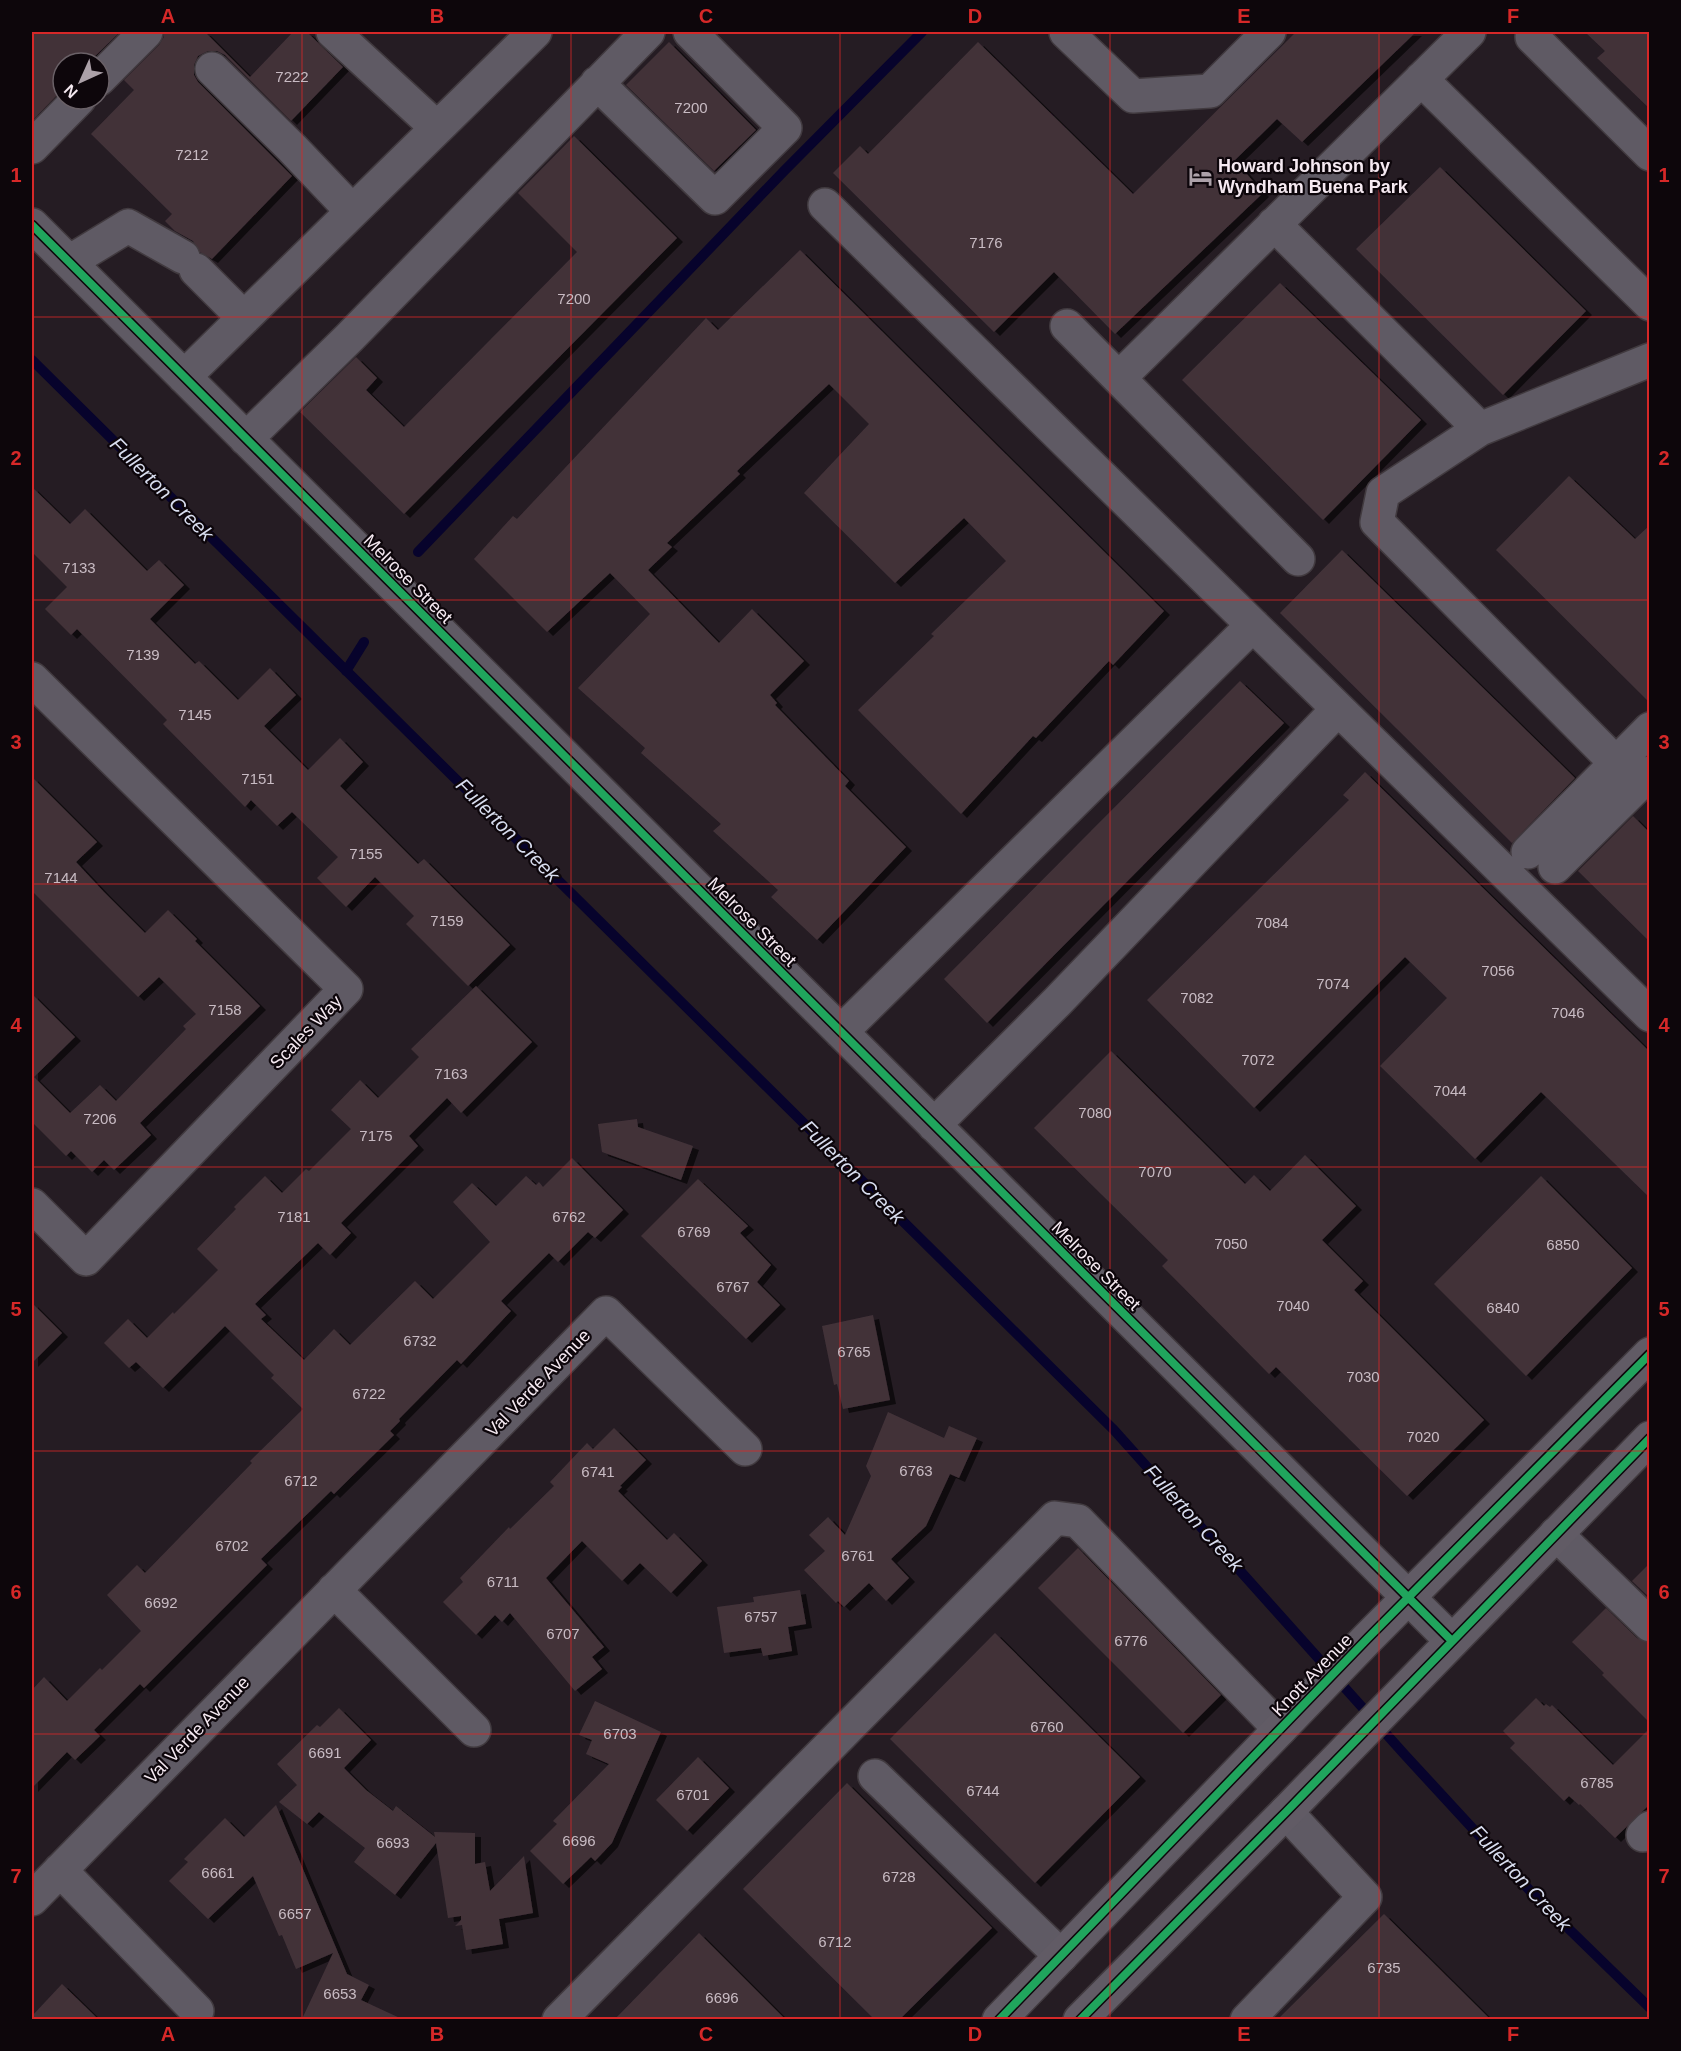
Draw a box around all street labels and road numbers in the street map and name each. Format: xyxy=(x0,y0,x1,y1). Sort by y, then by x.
street label: Melrose Street xyxy=(360,531,456,627)
street label: Melrose Street xyxy=(704,874,800,970)
street label: Scales Way xyxy=(266,991,346,1073)
street label: Melrose Street xyxy=(1048,1218,1144,1314)
street label: Val Verde Avenue xyxy=(482,1325,594,1441)
street label: Knott Avenue xyxy=(1268,1630,1356,1720)
street label: Val Verde Avenue xyxy=(141,1672,253,1788)

